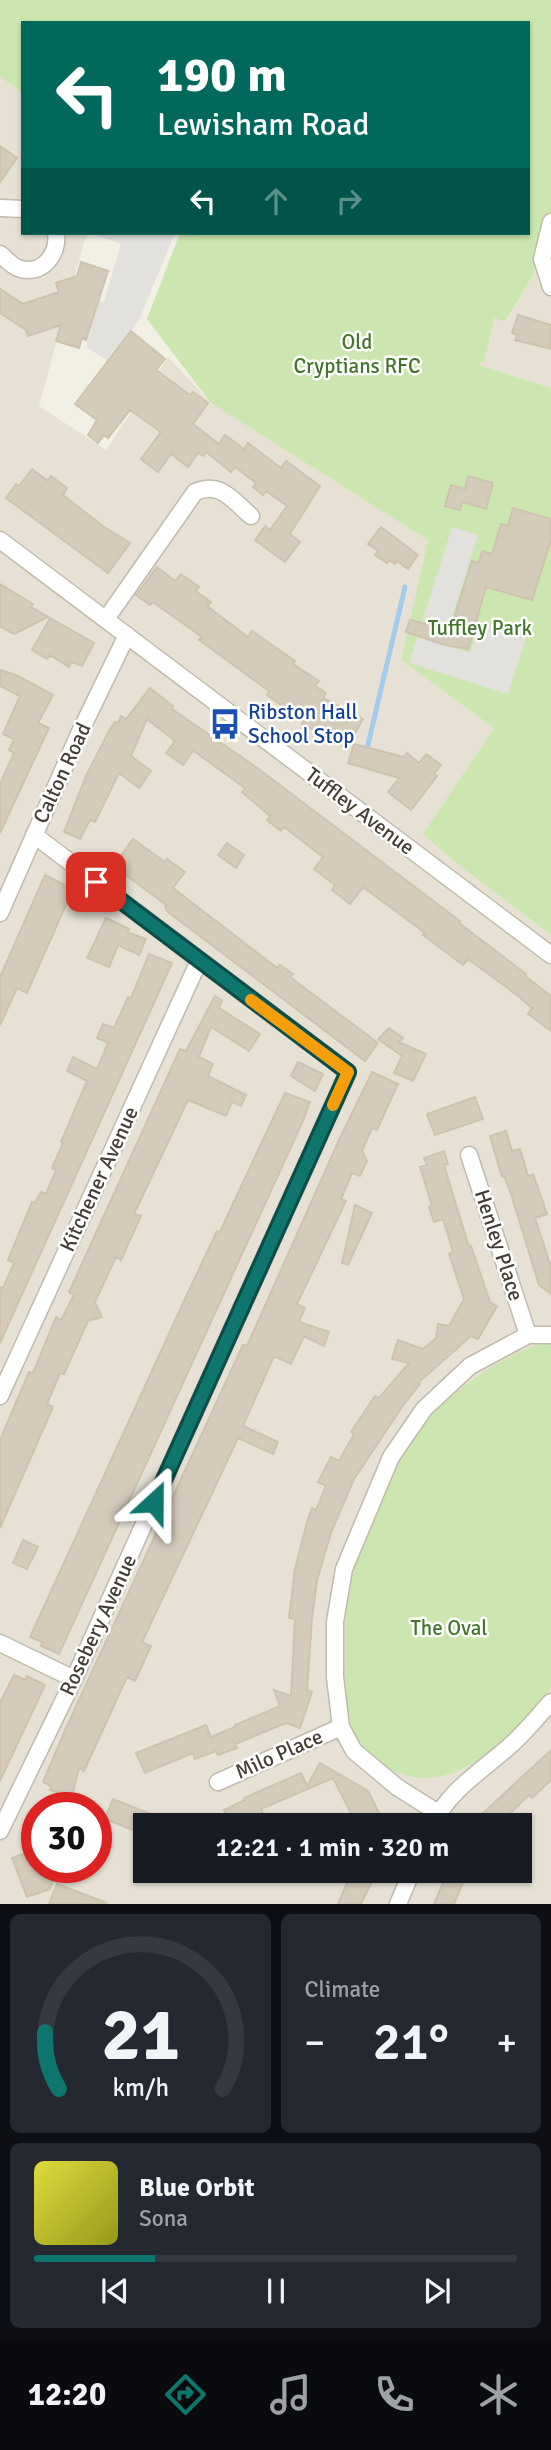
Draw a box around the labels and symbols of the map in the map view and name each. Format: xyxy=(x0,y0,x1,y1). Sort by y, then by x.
park label: Old Cryptians RFC xyxy=(293,329,421,379)
park label: Tuffley Park xyxy=(428,615,533,641)
place label: Ribston Hall School Stop xyxy=(248,699,358,749)
bus stop icon: Ribston Hall School Stop xyxy=(208,707,242,741)
street label: Calton Road xyxy=(27,719,97,827)
street label: Tuffley Avenue xyxy=(300,762,420,860)
pin xyxy=(66,852,126,912)
street label: Kitchener Avenue xyxy=(54,1102,144,1256)
street label: Henley Place xyxy=(469,1186,529,1304)
position arrow xyxy=(117,1465,191,1539)
street label: Rosebery Avenue xyxy=(54,1550,142,1700)
park label: The Oval xyxy=(410,1615,488,1641)
street label: Milo Place xyxy=(231,1723,327,1785)
speed limit sign: 30 xyxy=(21,1792,112,1883)

